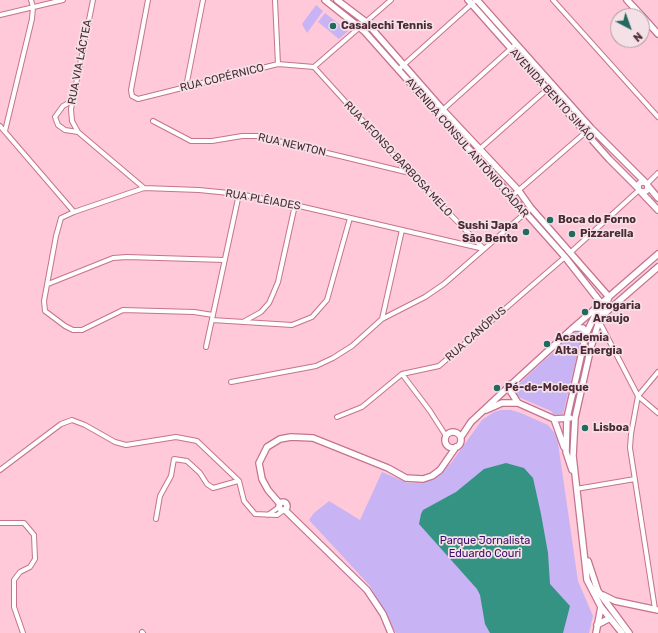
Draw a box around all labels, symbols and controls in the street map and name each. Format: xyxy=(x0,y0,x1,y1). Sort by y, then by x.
north arrow xyxy=(610,8,650,48)
street label: RUA VIA LÁCTEA xyxy=(65,18,95,106)
place label: Casalechi Tennis xyxy=(341,19,432,33)
marker: Casalechi Tennis xyxy=(328,21,338,31)
text: N xyxy=(630,29,645,44)
street label: AVENIDA BENTO SIMÃO xyxy=(507,46,597,144)
street label: RUA COPÉRNICO xyxy=(179,61,265,95)
street label: AVENIDA CONSUL ANTÔNIO CADAR xyxy=(403,75,531,221)
street label: RUA AFONSO BARBOSA MELO xyxy=(341,99,455,219)
street label: RUA NEWTON xyxy=(257,131,327,159)
street label: RUA PLÊIADES xyxy=(224,187,302,213)
place label: Boca do Forno xyxy=(558,213,636,227)
marker: Boca do Forno xyxy=(545,215,555,225)
place label: Sushi Japa São Bento xyxy=(458,219,518,245)
marker: Sushi Japa São Bento xyxy=(521,227,531,237)
place label: Pizzarella xyxy=(580,227,633,241)
marker: Pizzarella xyxy=(567,229,577,239)
place label: Drogaria Araujo xyxy=(593,299,641,325)
street label: RUA CANÓPUS xyxy=(443,304,509,364)
marker: Drogaria Araujo xyxy=(580,307,590,317)
place label: Academia Alta Energia xyxy=(555,331,622,357)
marker: Academia Alta Energia xyxy=(542,339,552,349)
place label: Pé-de-Moleque xyxy=(505,381,589,395)
marker: Pé-de-Moleque xyxy=(492,383,502,393)
place label: Lisboa xyxy=(593,421,629,435)
marker: Lisboa xyxy=(580,423,590,433)
park label: Parque Jornalista Eduardo Couri xyxy=(440,534,530,560)

